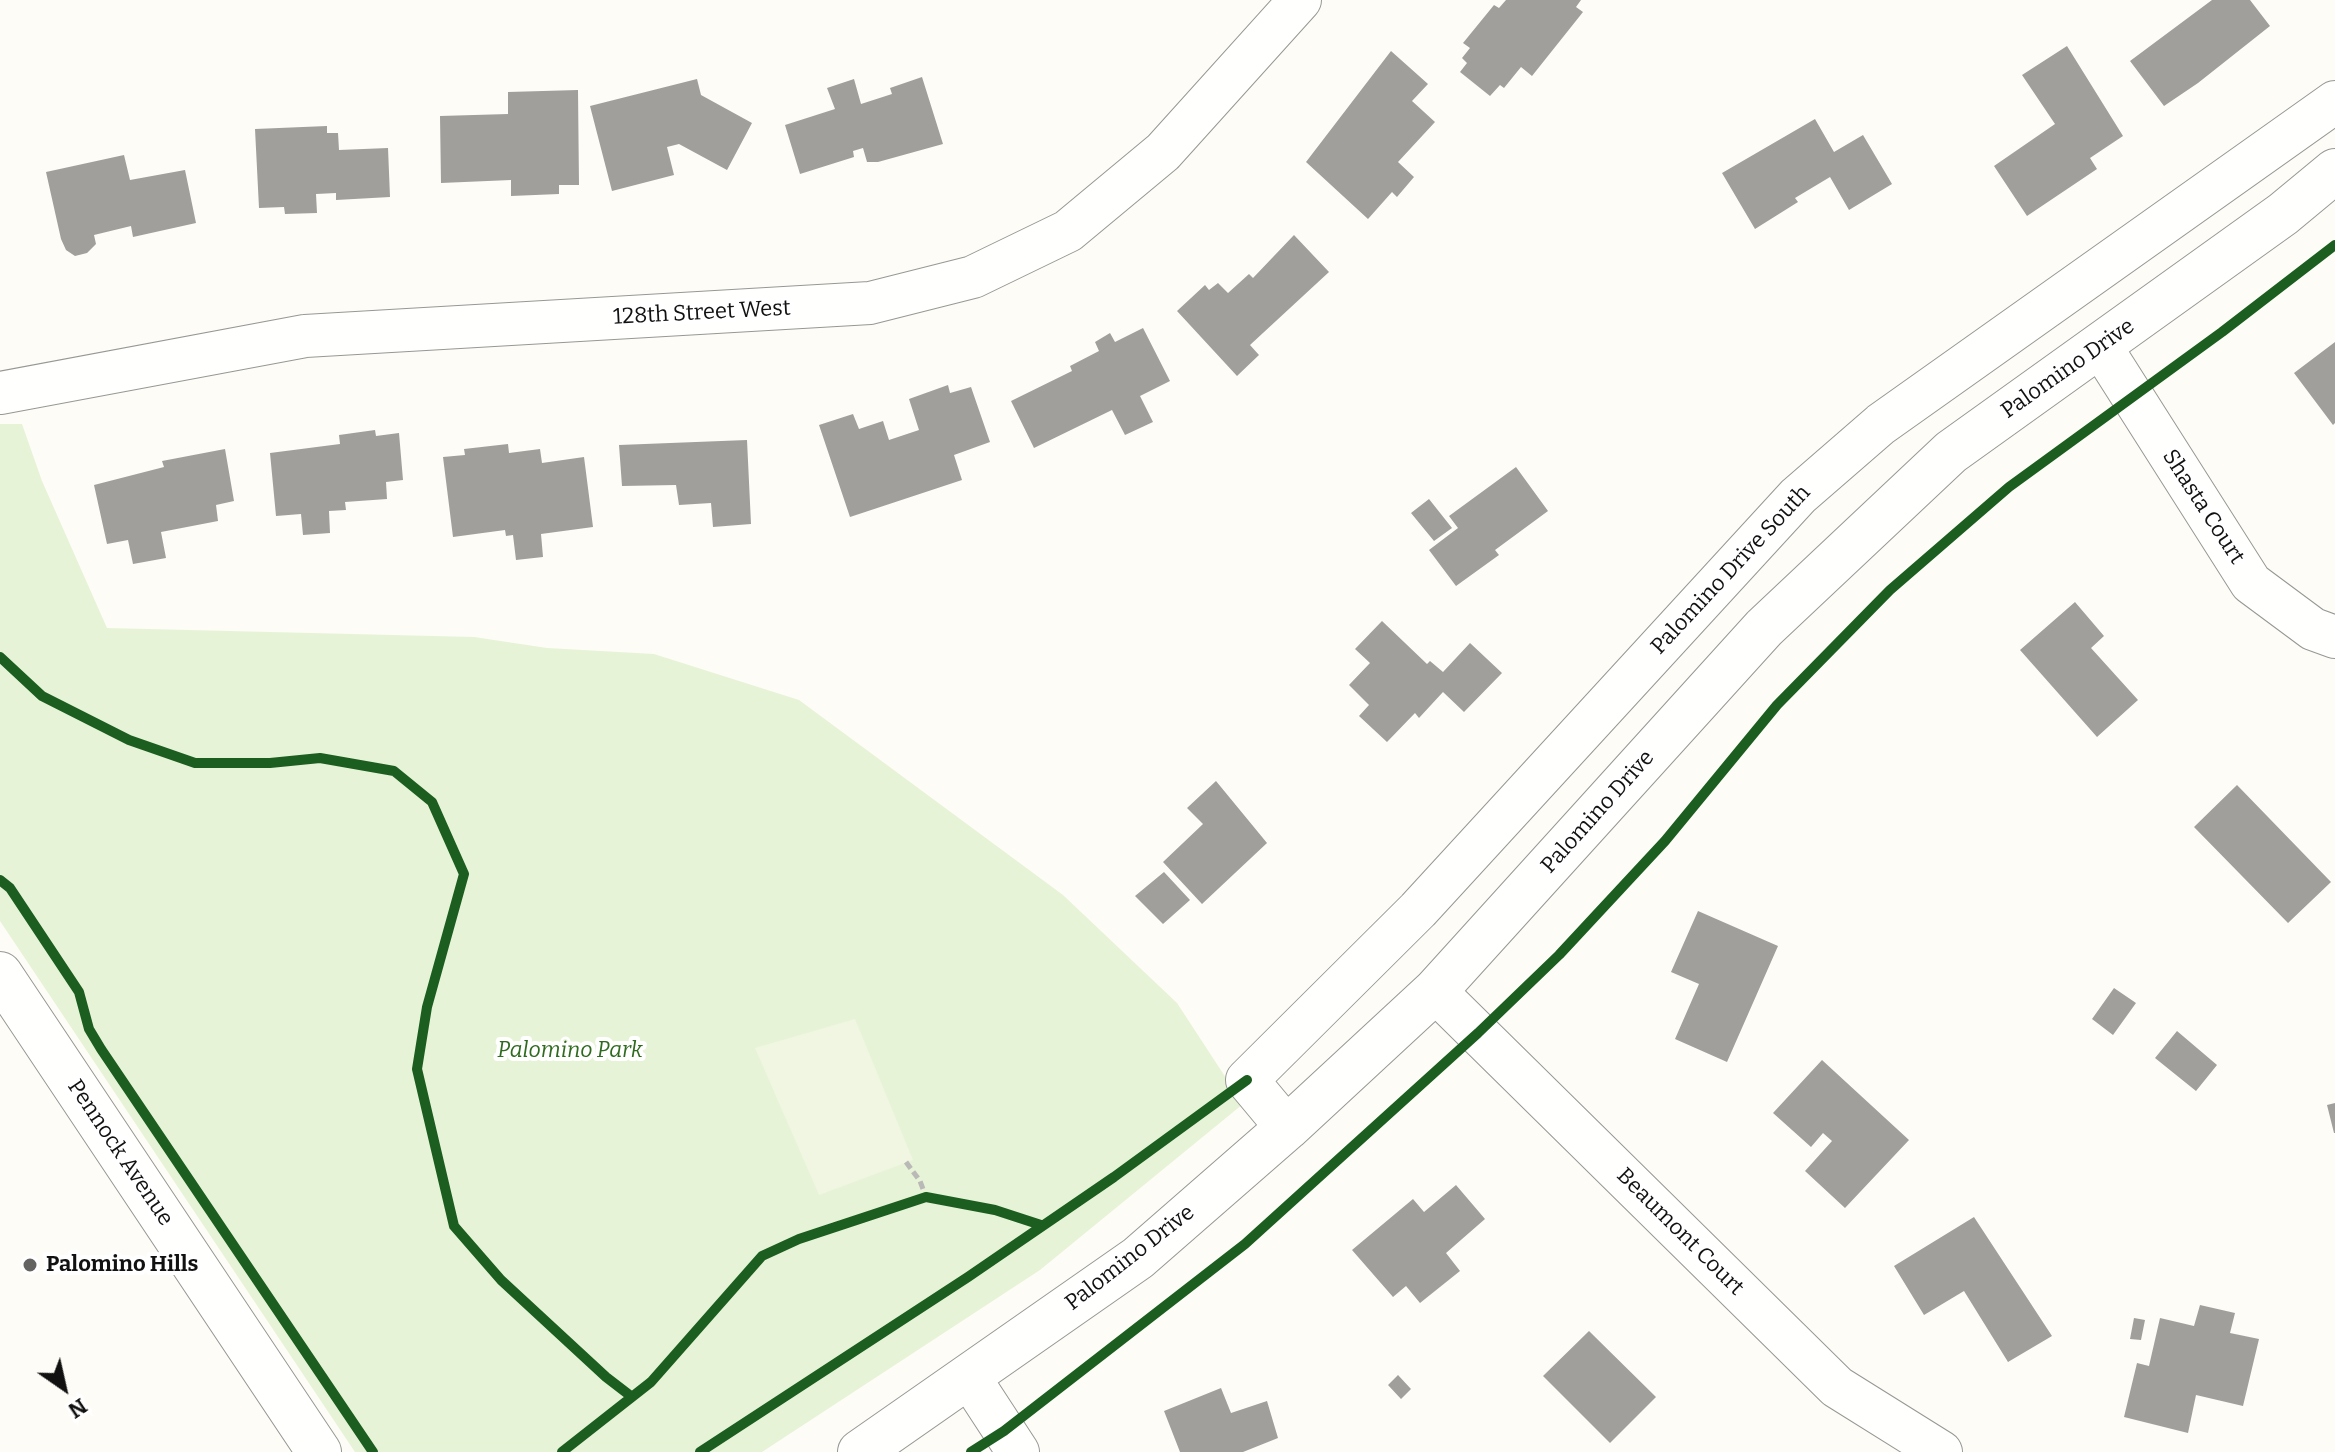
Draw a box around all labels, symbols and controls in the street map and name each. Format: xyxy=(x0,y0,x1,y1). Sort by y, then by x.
street label: 128th Street West xyxy=(613,295,791,331)
street label: Palomino Drive xyxy=(1996,313,2140,425)
street label: Shasta Court xyxy=(2156,445,2250,569)
street label: Palomino Drive South xyxy=(1646,480,1816,660)
street label: Palomino Drive xyxy=(1536,745,1660,879)
park label: Palomino Park xyxy=(497,1038,643,1064)
street label: Pennock Avenue xyxy=(61,1075,179,1231)
street label: Beaumont Court xyxy=(1611,1163,1749,1301)
street label: Palomino Drive xyxy=(1060,1199,1200,1317)
place label: Palomino Hills xyxy=(46,1252,198,1278)
marker: Palomino Hills xyxy=(21,1256,39,1274)
north arrow xyxy=(24,1348,104,1428)
text: N xyxy=(63,1392,92,1424)

